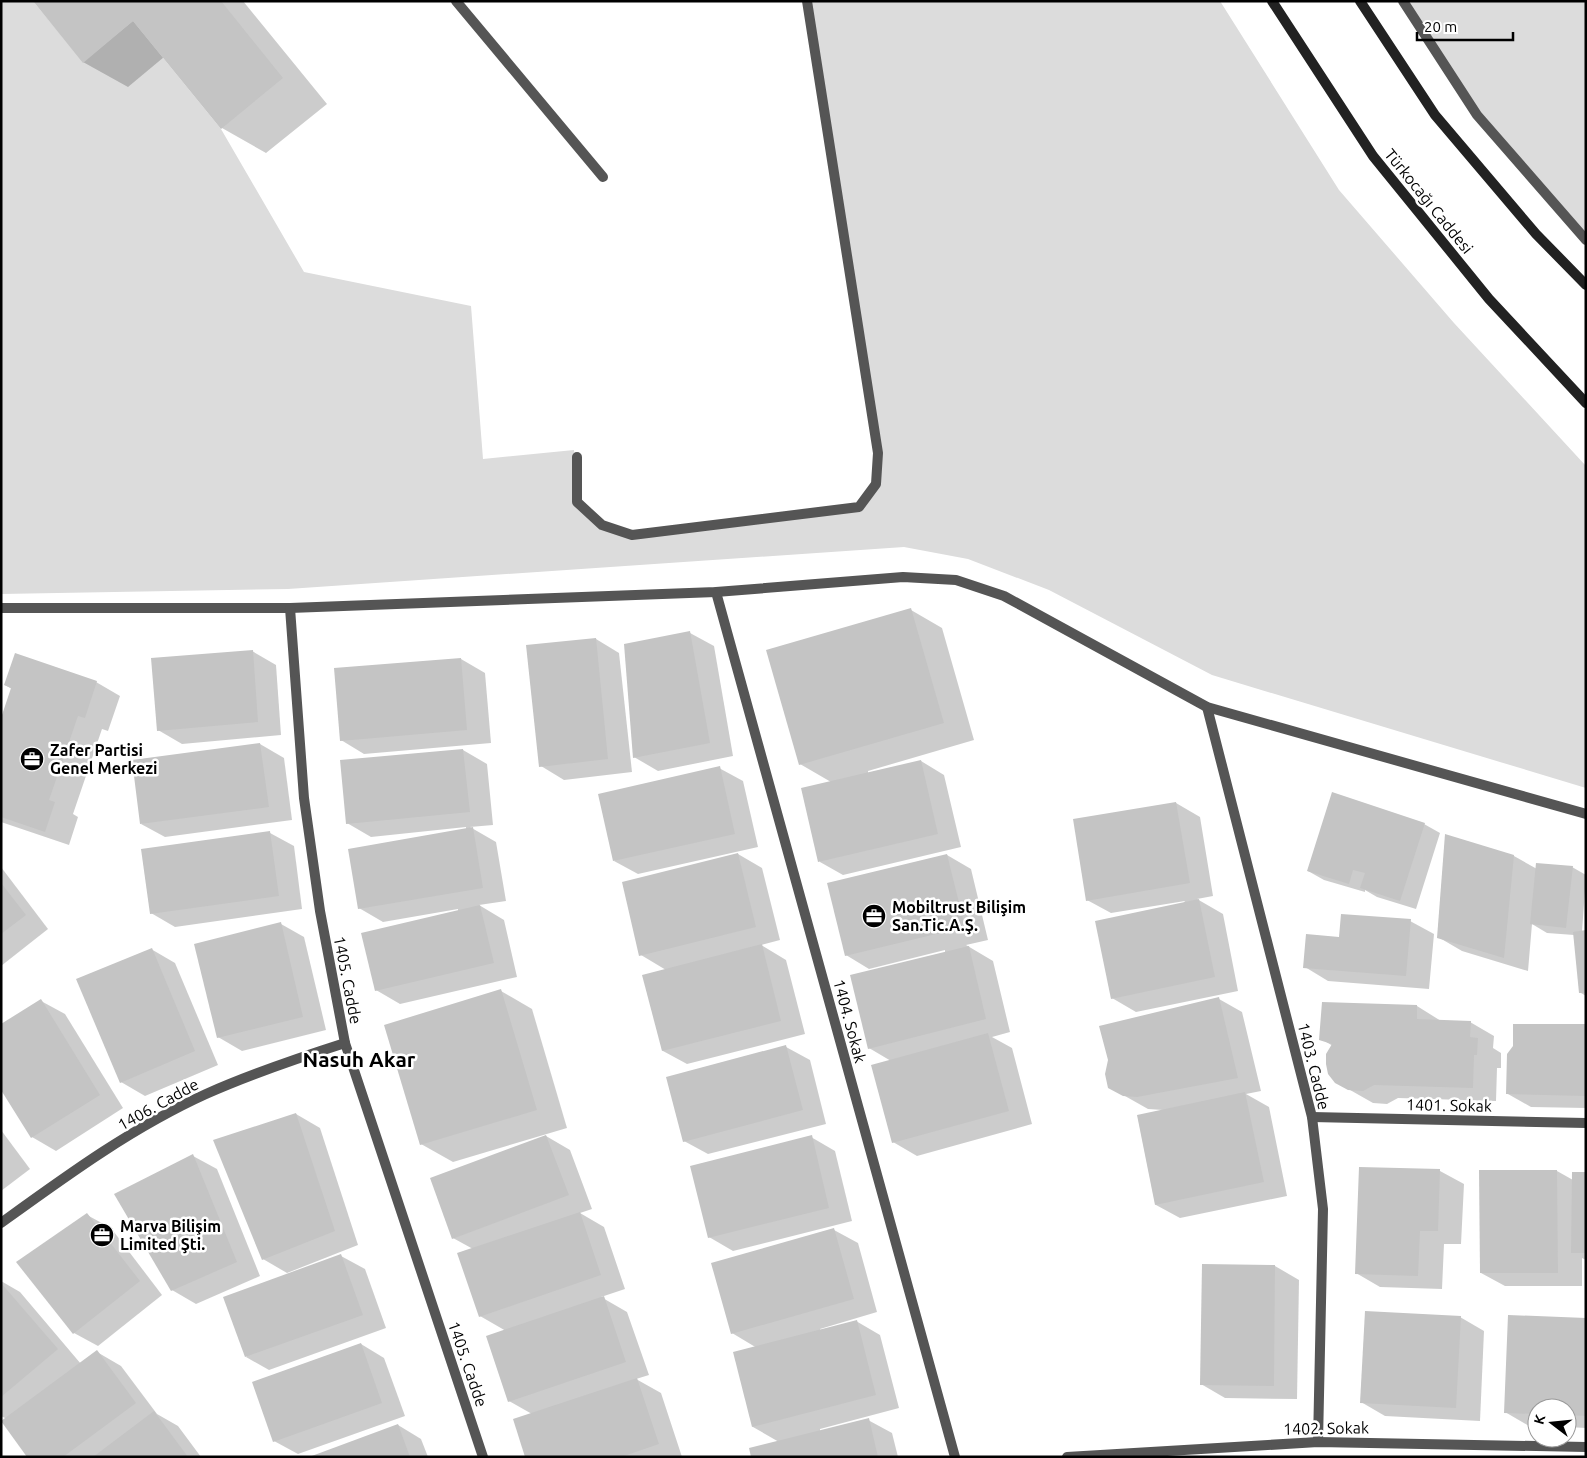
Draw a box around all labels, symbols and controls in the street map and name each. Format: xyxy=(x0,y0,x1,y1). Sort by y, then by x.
scale bar xyxy=(1417,10,1513,42)
text: 20 m xyxy=(1424,18,1457,35)
street label: Türkocağı Caddesi xyxy=(1381,145,1477,257)
place label: Zafer Partisi Genel Merkezi xyxy=(50,741,158,777)
office icon: Zafer Partisi Genel Merkezi xyxy=(19,746,45,772)
place label: Mobiltrust Bilişim San.Tic.A.Ş. xyxy=(892,898,1026,935)
office icon: Mobiltrust Bilişim San.Tic.A.Ş. xyxy=(861,903,887,929)
street label: 1405. Cadde xyxy=(331,934,365,1026)
street label: 1404. Sokak xyxy=(830,977,870,1065)
street label: 1403. Cadde xyxy=(1294,1021,1334,1111)
district label: Nasuh Akar xyxy=(303,1047,416,1071)
street label: 1406. Cadde xyxy=(115,1074,201,1134)
street label: 1401. Sokak xyxy=(1406,1095,1492,1115)
place label: Marva Bilişim Limited Şti. xyxy=(120,1217,221,1254)
office icon: Marva Bilişim Limited Şti. xyxy=(89,1222,115,1248)
street label: 1405. Cadde xyxy=(445,1319,491,1409)
north arrow xyxy=(1527,1398,1577,1448)
text: K xyxy=(1531,1412,1549,1426)
street label: 1402. Sokak xyxy=(1283,1418,1369,1438)

